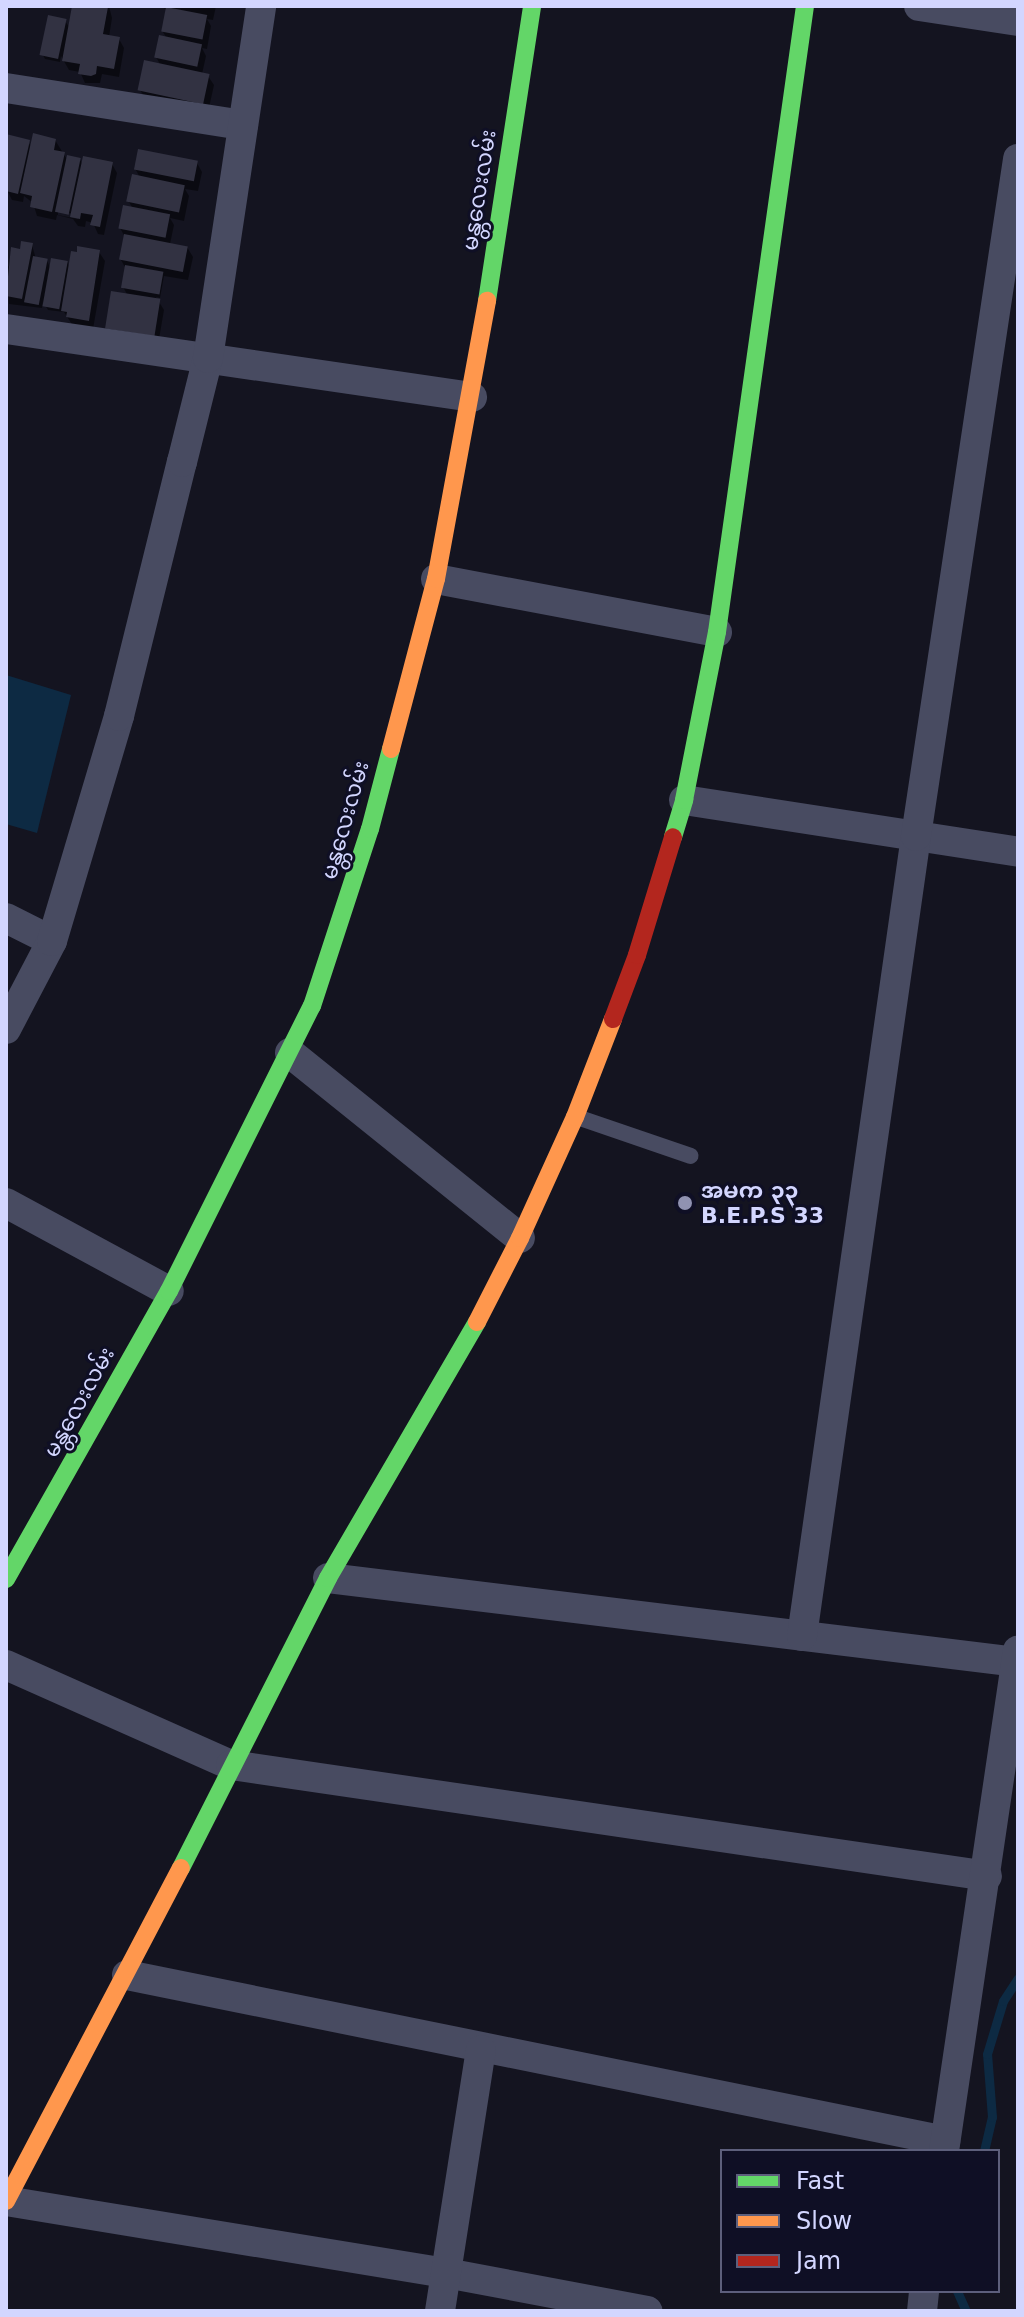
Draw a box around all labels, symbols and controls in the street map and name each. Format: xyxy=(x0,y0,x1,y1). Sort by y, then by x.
street label: မန္တလေးလမ်း xyxy=(456,128,502,252)
street label: မန္တလေးလမ်း xyxy=(316,758,374,882)
place label: အမက ၃၃ B.E.P.S 33 xyxy=(701,1177,824,1228)
marker: အမက ၃၃ B.E.P.S 33 xyxy=(676,1194,694,1212)
street label: မန္တလေးလမ်း xyxy=(38,1342,120,1462)
legend xyxy=(720,2149,1000,2293)
text: Fast xyxy=(796,2167,844,2195)
text: Slow xyxy=(796,2207,852,2235)
text: Jam xyxy=(796,2247,841,2275)

